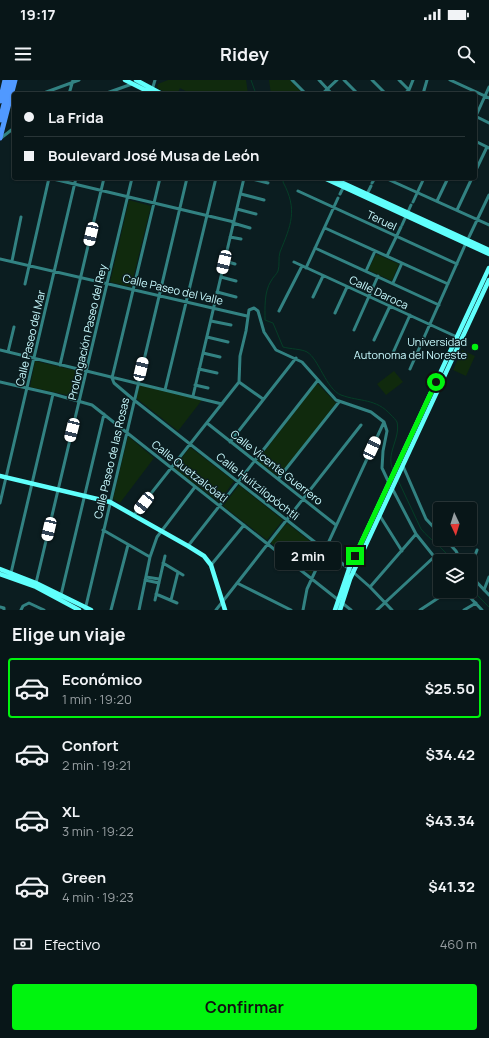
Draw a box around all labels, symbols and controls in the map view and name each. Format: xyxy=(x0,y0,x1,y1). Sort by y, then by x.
text: 19:17 xyxy=(20,4,56,25)
text: Ridey xyxy=(220,42,269,66)
icon: menu xyxy=(12,43,34,65)
icon: search xyxy=(455,43,477,65)
text: La Frida xyxy=(48,107,104,128)
text: Boulevard José Musa de León xyxy=(48,145,259,166)
street label: Teruel xyxy=(365,207,399,233)
car xyxy=(82,221,100,247)
car xyxy=(215,249,233,275)
street label: Prolongación Paseo del Rey xyxy=(64,262,110,401)
street label: Calle Paseo del Valle xyxy=(121,270,225,308)
street label: Calle Daroca xyxy=(347,272,411,312)
street label: Calle Paseo del Mar xyxy=(12,288,48,388)
place label: Universidad Autonoma del Noreste xyxy=(354,334,468,362)
marker: Universidad Autonoma del Noreste xyxy=(470,342,480,352)
car xyxy=(132,356,150,382)
route start xyxy=(427,373,445,391)
street label: Calle Paseo de las Rosas xyxy=(90,396,132,520)
car xyxy=(63,417,81,443)
street label: Calle Vicente Guerrero xyxy=(228,426,327,508)
car xyxy=(361,435,383,461)
street label: Calle Quetzalcóatl xyxy=(149,437,231,505)
street label: Calle Huitzilopóchtli xyxy=(213,449,303,523)
car xyxy=(132,490,156,516)
north arrow xyxy=(433,502,477,546)
map controls xyxy=(433,502,477,598)
car xyxy=(40,516,58,542)
callout: 2 min xyxy=(275,542,341,570)
text: 2 min xyxy=(291,547,325,565)
route end xyxy=(346,547,364,565)
button: layers xyxy=(433,554,477,598)
text: Elige un viaje xyxy=(12,622,126,646)
text: Económico xyxy=(62,669,142,690)
icon: car xyxy=(14,670,50,706)
text: $25.50 xyxy=(425,678,475,699)
text: 1 min · 19:20 xyxy=(62,690,132,708)
text: Confort xyxy=(62,735,119,756)
icon: car xyxy=(14,736,50,772)
text: $34.42 xyxy=(425,744,475,765)
text: 2 min · 19:21 xyxy=(62,756,131,774)
text: XL xyxy=(62,801,80,822)
icon: car xyxy=(14,802,50,838)
text: $43.34 xyxy=(425,810,475,831)
text: 3 min · 19:22 xyxy=(62,822,134,840)
text: Green xyxy=(62,867,106,888)
icon: car xyxy=(14,868,50,904)
text: $41.32 xyxy=(428,876,475,897)
text: 4 min · 19:23 xyxy=(62,888,134,906)
icon: cash xyxy=(12,933,34,955)
text: Efectivo xyxy=(44,934,100,955)
text: 460 m xyxy=(440,935,477,953)
button: Confirmar xyxy=(12,984,477,1030)

